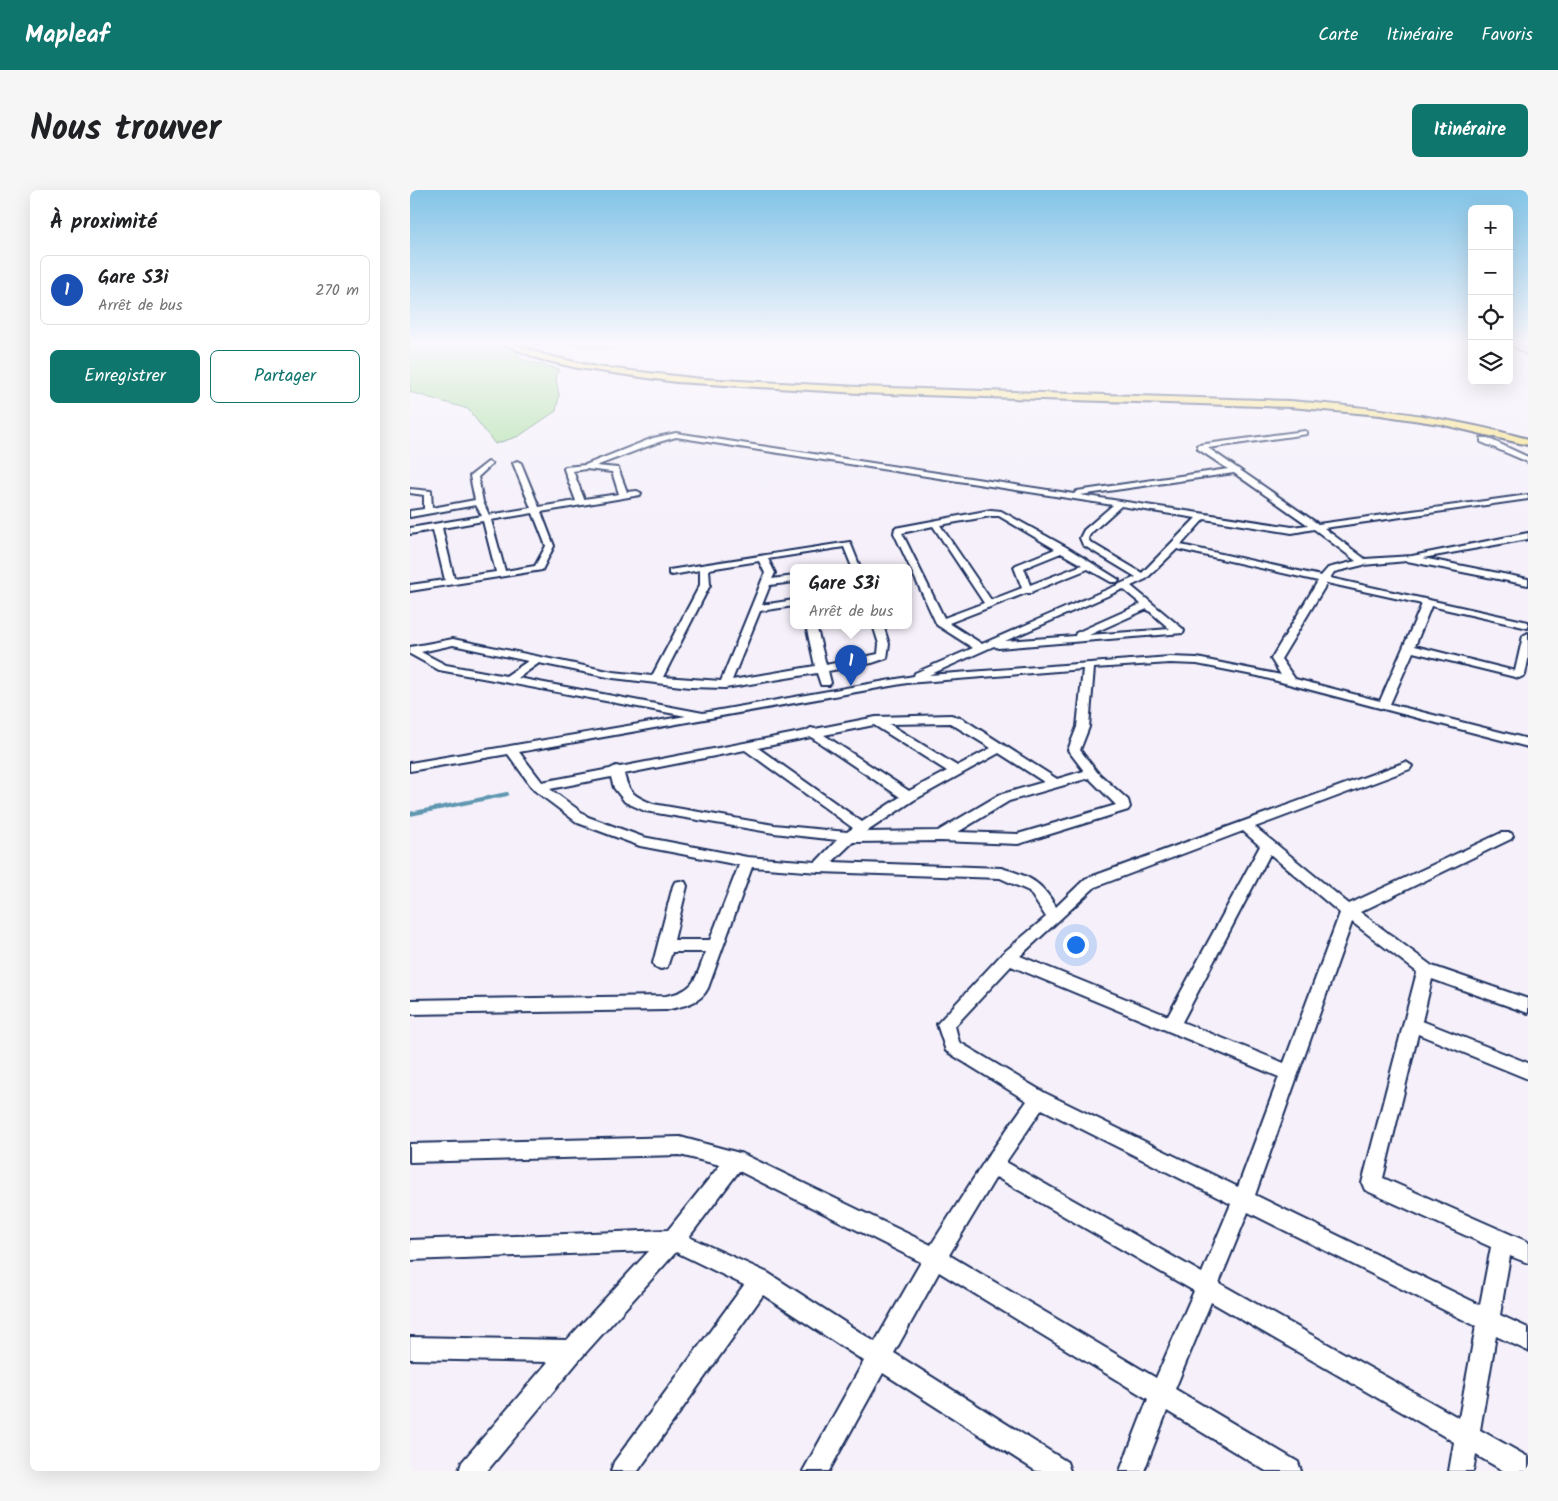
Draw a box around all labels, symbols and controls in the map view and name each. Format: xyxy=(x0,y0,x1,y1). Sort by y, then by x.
text: Mapleaf xyxy=(25,16,109,55)
text: Carte xyxy=(1318,21,1358,50)
text: Itinéraire xyxy=(1386,21,1453,50)
text: Favoris xyxy=(1481,21,1533,50)
text: Nous trouver xyxy=(30,102,221,158)
button: Itinéraire xyxy=(1412,104,1528,157)
map controls xyxy=(1468,205,1513,385)
button: + xyxy=(1468,205,1513,250)
text: À proximité xyxy=(50,206,157,239)
button: − xyxy=(1468,250,1513,295)
text: Gare S3i xyxy=(98,263,168,293)
text: 1 xyxy=(65,278,69,303)
text: 270 m xyxy=(315,278,359,303)
text: Arrêt de bus xyxy=(98,293,182,318)
button: locate xyxy=(1468,295,1513,340)
button: layers xyxy=(1468,340,1513,385)
button: Enregistrer xyxy=(50,350,200,403)
button: Partager xyxy=(210,350,360,403)
popup xyxy=(790,564,912,629)
text: Gare S3i xyxy=(809,569,879,599)
text: Arrêt de bus xyxy=(809,599,893,624)
pin: 1 xyxy=(835,645,867,686)
your location xyxy=(1063,932,1089,958)

